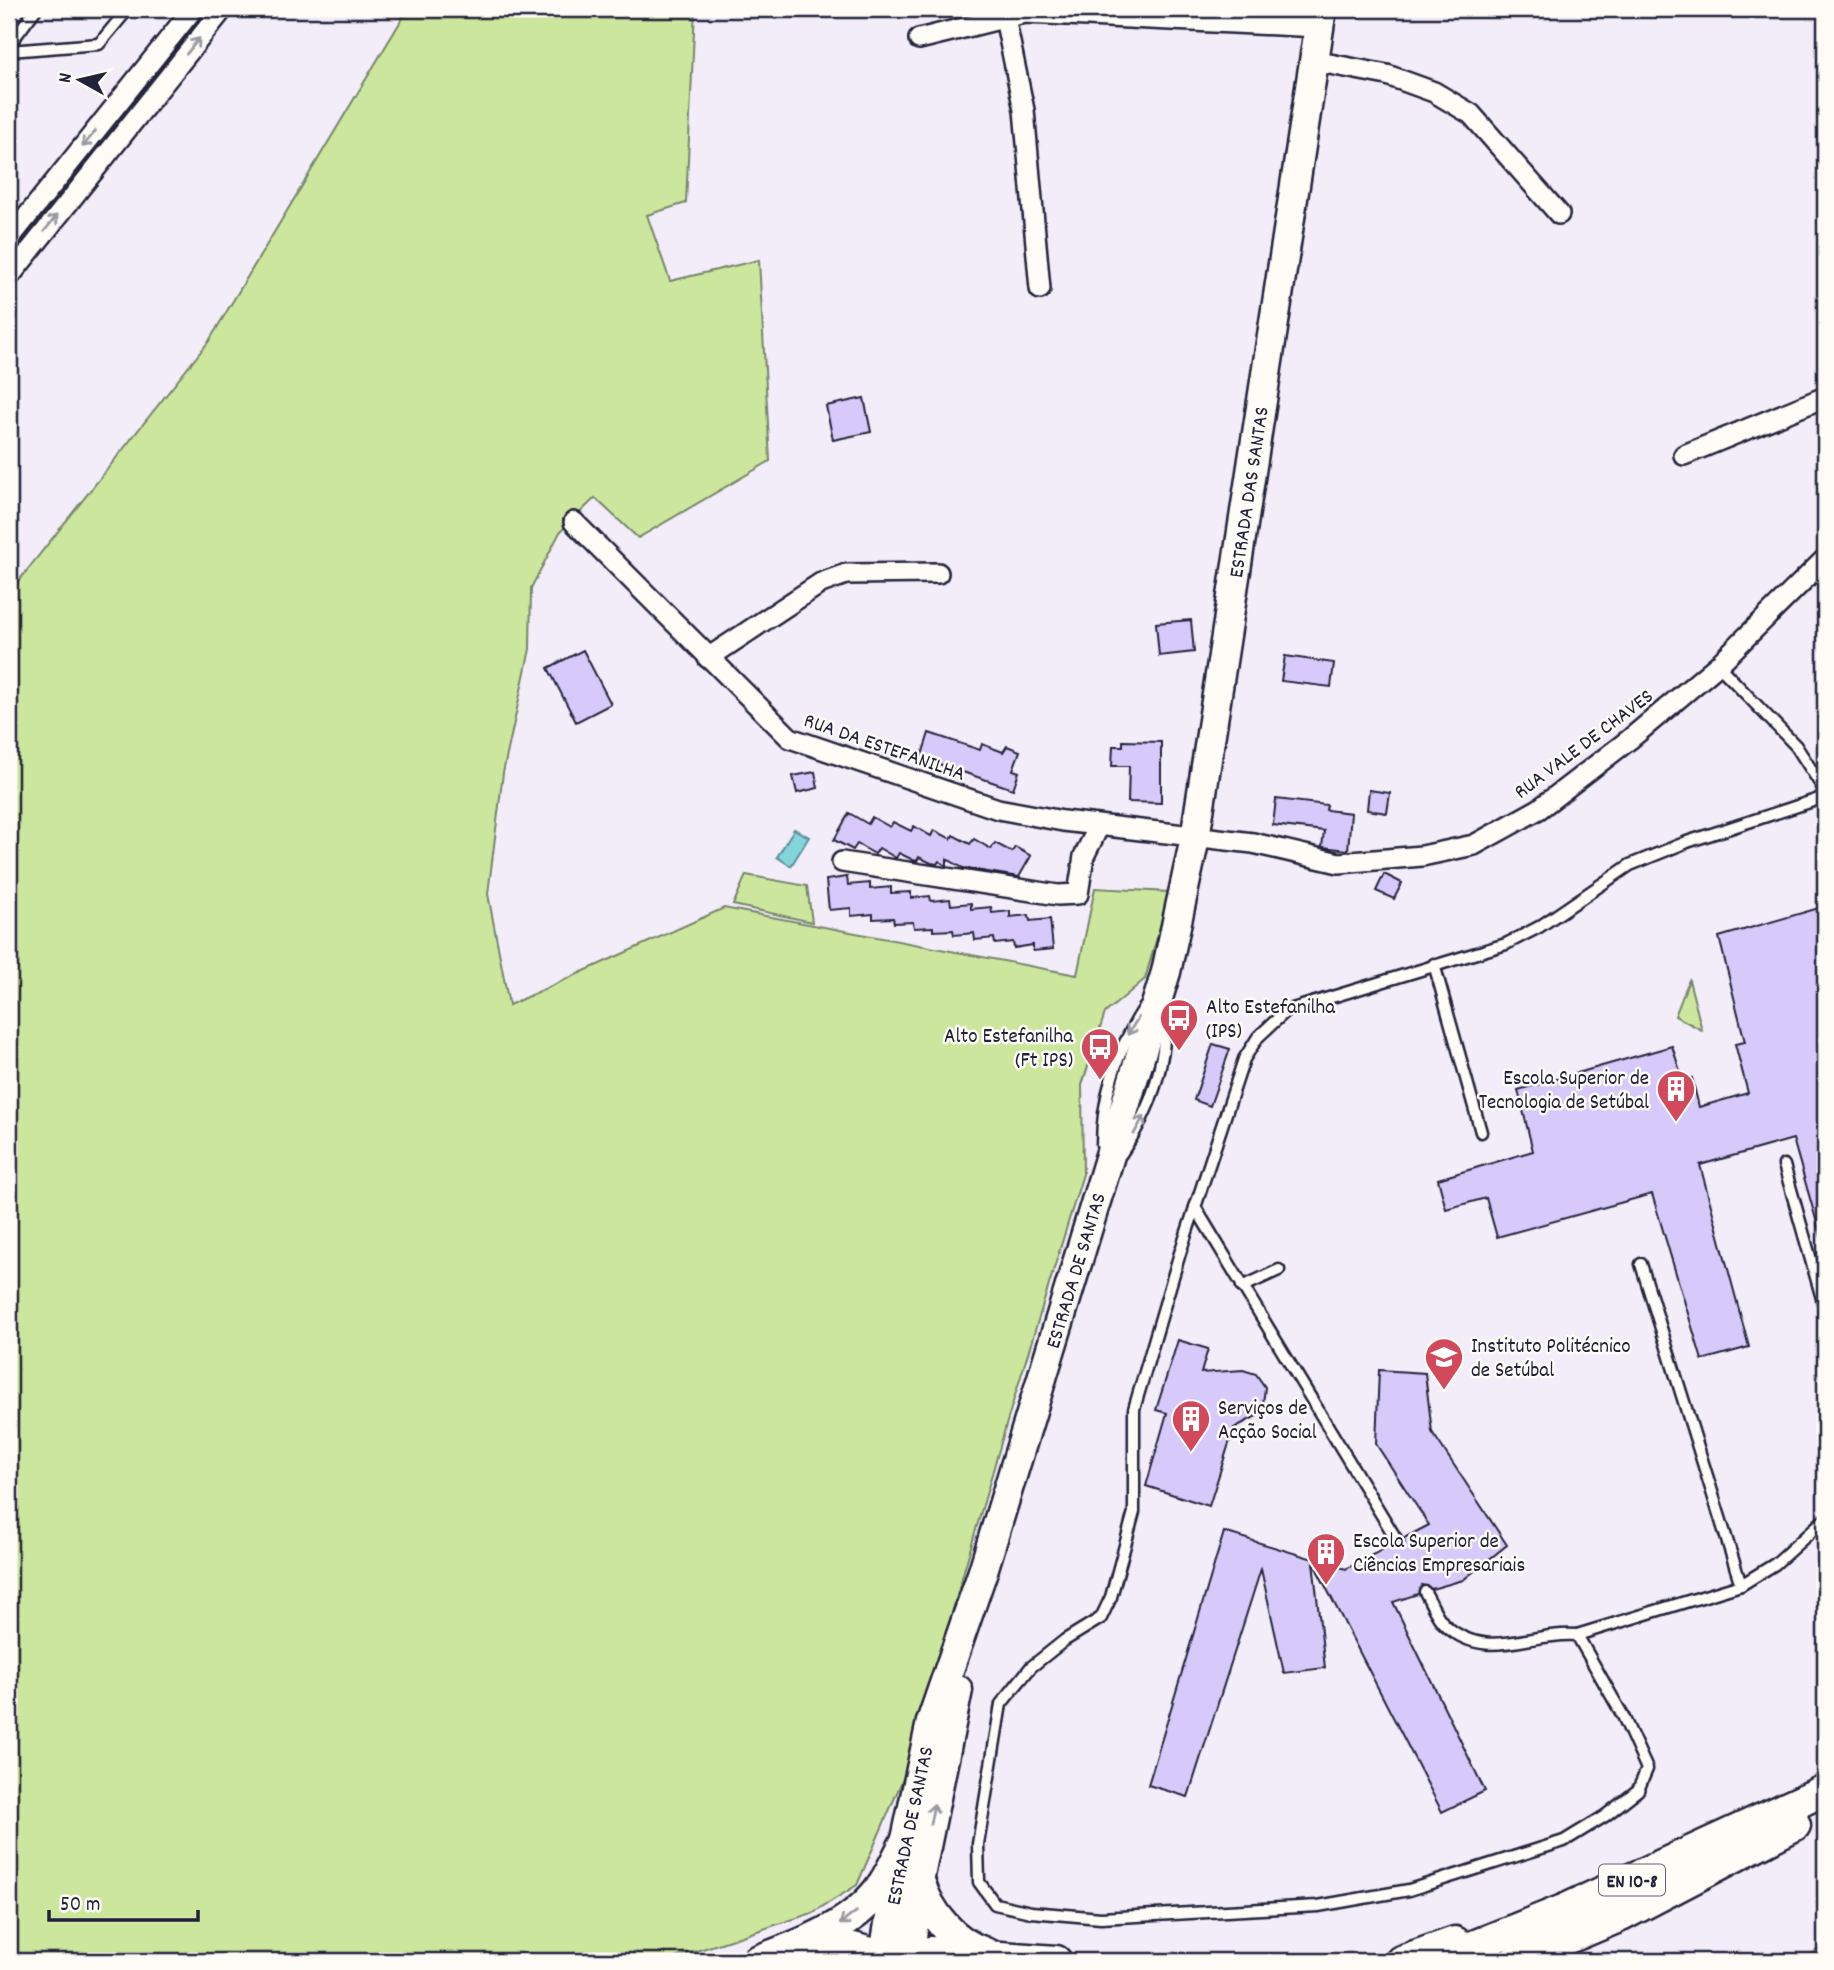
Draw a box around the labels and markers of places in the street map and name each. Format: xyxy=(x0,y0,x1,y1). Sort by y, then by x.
place label: Alto Estefanilha (IPS) xyxy=(1206,994,1336,1048)
bus stop icon: Alto Estefanilha (IPS) xyxy=(1158,997,1200,1052)
place label: Alto Estefanilha (Ft IPS) xyxy=(944,1023,1074,1077)
bus stop icon: Alto Estefanilha (Ft IPS) xyxy=(1079,1026,1121,1081)
place label: Escola Superior de Tecnologia de Setúbal xyxy=(1479,1065,1649,1119)
building icon: Escola Superior de Tecnologia de Setúbal xyxy=(1655,1068,1697,1123)
place label: Instituto Politécnico de Setúbal xyxy=(1471,1333,1631,1387)
school or university icon: Instituto Politécnico de Setúbal xyxy=(1423,1336,1465,1391)
place label: Serviços de Acção Social xyxy=(1218,1395,1317,1449)
building icon: Serviços de Acção Social xyxy=(1170,1398,1212,1453)
place label: Escola Superior de Ciências Empresariais xyxy=(1353,1528,1525,1582)
building icon: Escola Superior de Ciências Empresariais xyxy=(1305,1531,1347,1586)

